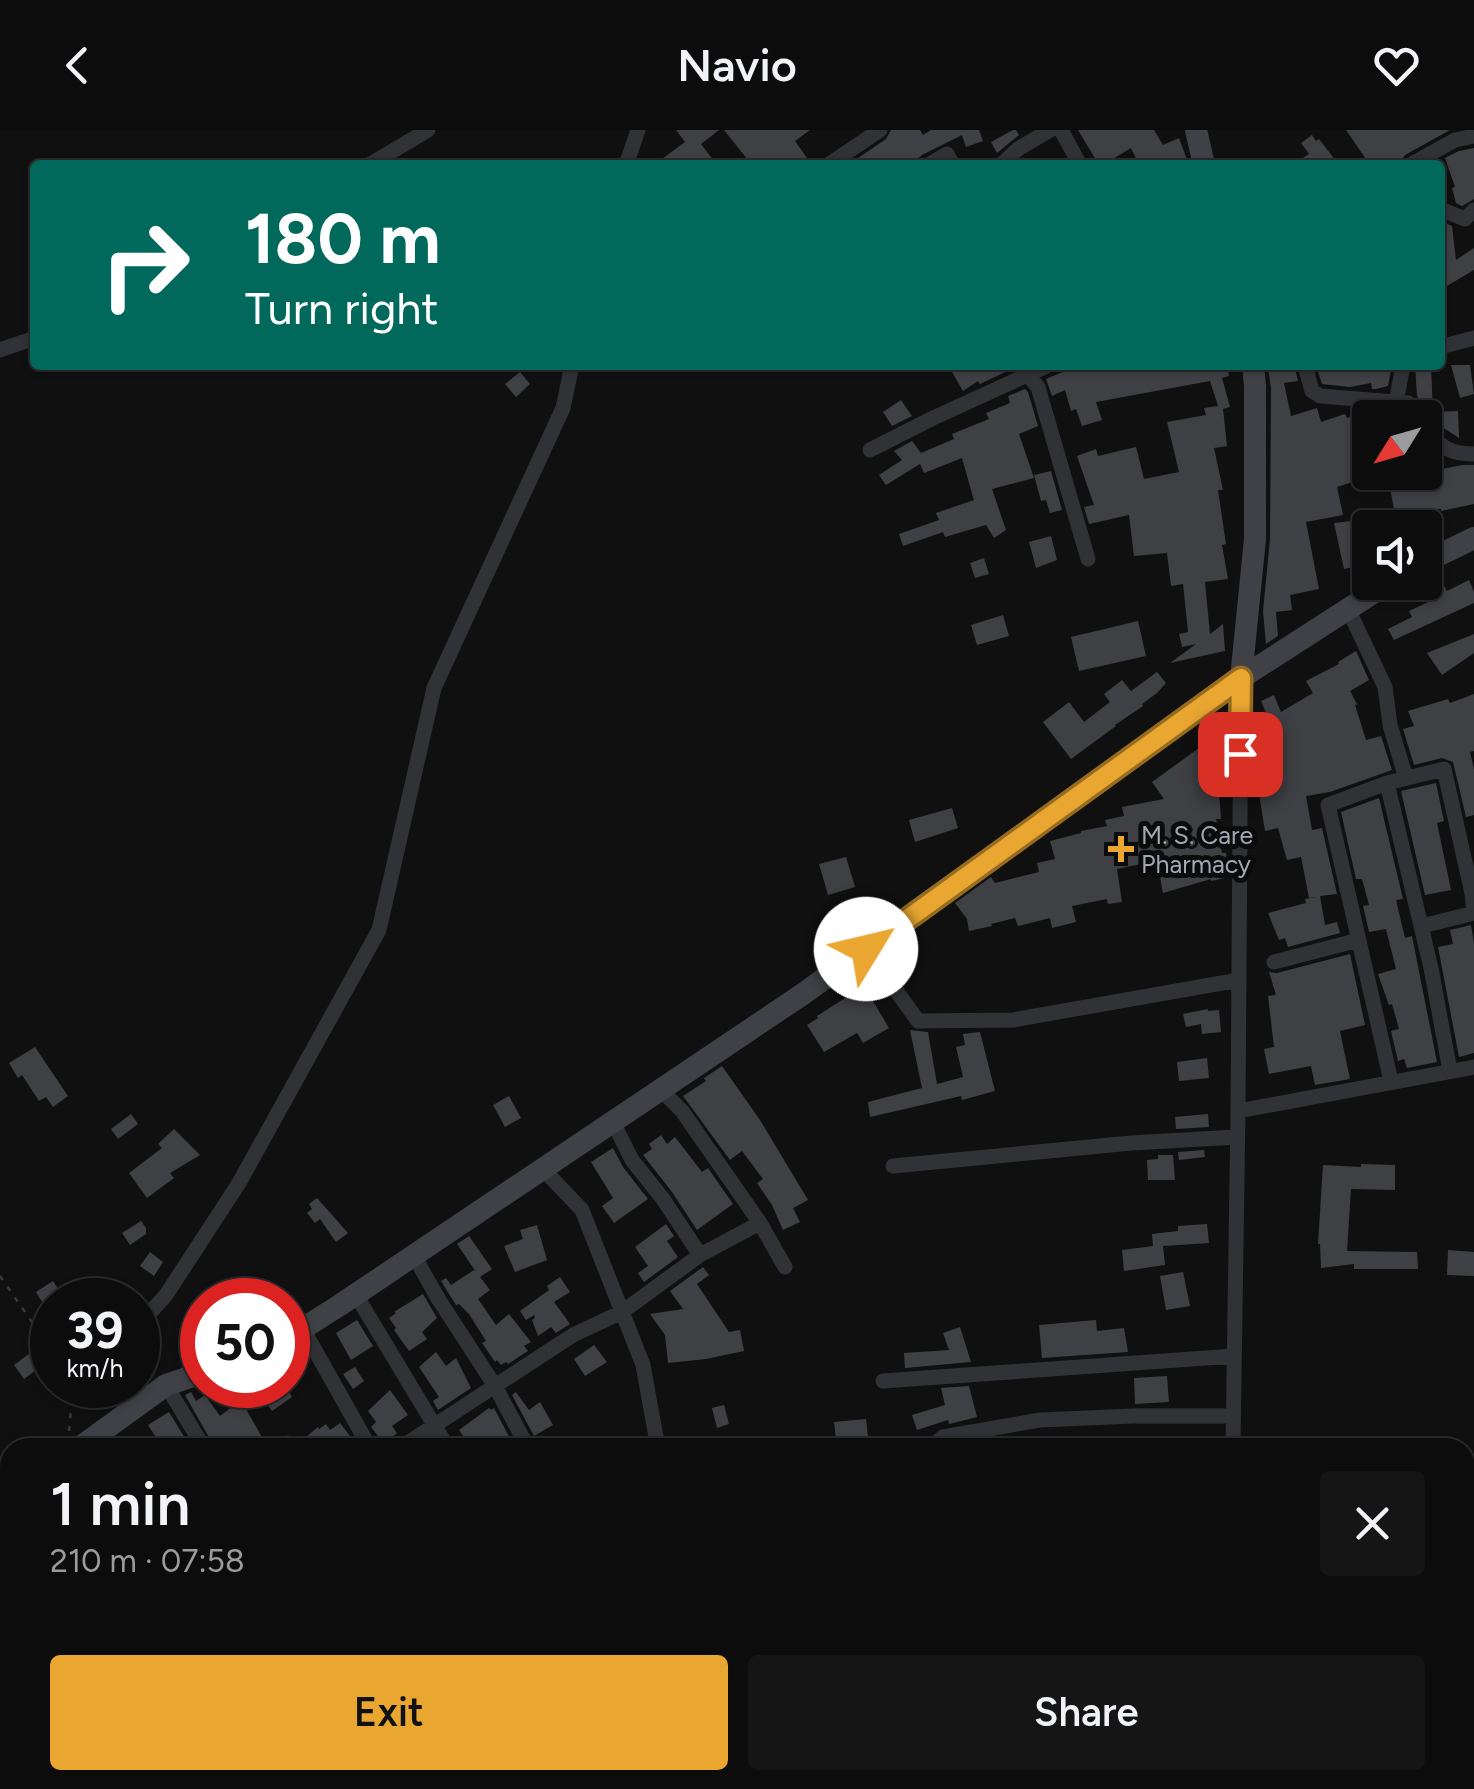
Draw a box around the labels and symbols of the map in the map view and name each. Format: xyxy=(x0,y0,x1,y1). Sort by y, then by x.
north arrow xyxy=(1352,400,1442,490)
pin xyxy=(1198,712,1283,797)
place label: M. S. Care Pharmacy xyxy=(1141,820,1253,879)
marker: M. S. Care Pharmacy xyxy=(1110,838,1132,860)
position arrow xyxy=(814,897,918,1001)
speed limit sign: 50 xyxy=(180,1278,310,1408)

